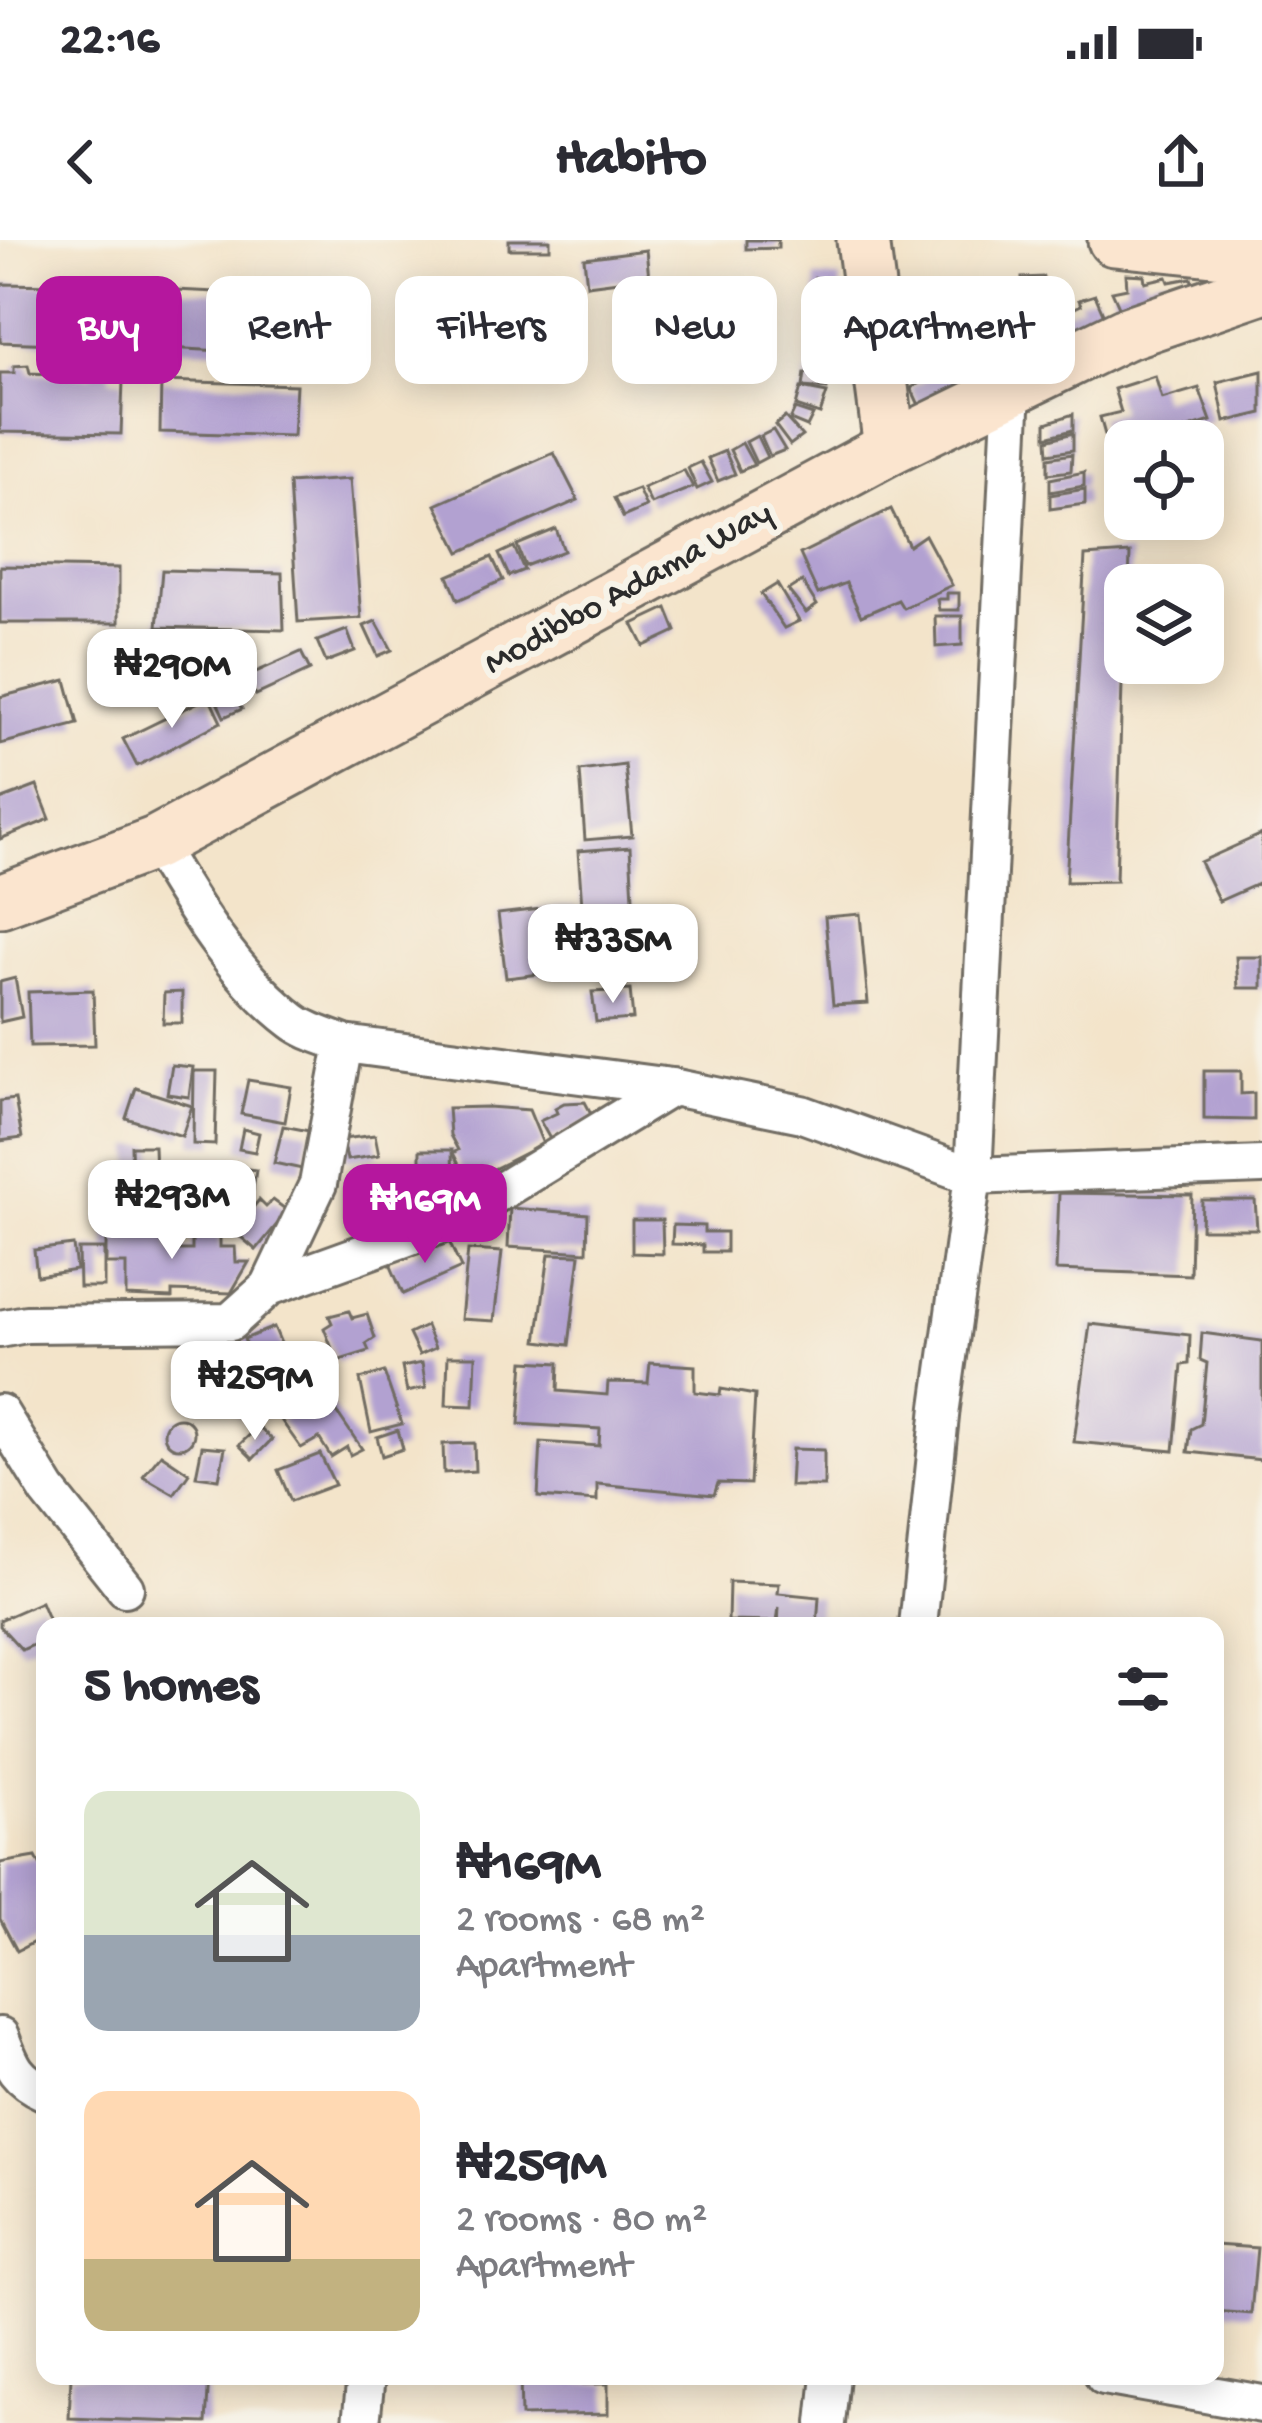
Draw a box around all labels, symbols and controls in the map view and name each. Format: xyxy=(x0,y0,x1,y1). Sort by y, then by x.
text: 22:16 xyxy=(60,16,159,69)
icon: back xyxy=(48,129,114,195)
icon: share xyxy=(1148,129,1214,195)
text: Habito xyxy=(555,130,707,194)
chip: Buy xyxy=(36,276,182,384)
chip: Rent xyxy=(206,276,371,384)
chip: Filters xyxy=(395,276,588,384)
chip: New xyxy=(612,276,777,384)
chip: Apartment xyxy=(801,276,1075,384)
map controls xyxy=(1104,420,1224,684)
button: locate xyxy=(1104,420,1224,540)
street label: Modibbo Adama Way xyxy=(478,493,781,687)
button: layers xyxy=(1104,564,1224,684)
pin: ₦290M xyxy=(88,629,256,731)
text: ₦290M xyxy=(114,645,230,691)
pin: ₦335M xyxy=(529,904,697,1006)
text: ₦335M xyxy=(555,920,671,966)
pin: ₦293M xyxy=(88,1160,256,1262)
pin: ₦169M xyxy=(341,1164,509,1266)
text: ₦293M xyxy=(115,1176,229,1222)
text: ₦169M xyxy=(370,1180,480,1226)
pin: ₦259M xyxy=(171,1341,339,1443)
text: ₦259M xyxy=(198,1357,312,1403)
icon: filters xyxy=(1110,1656,1176,1722)
text: 5 homes xyxy=(84,1659,258,1719)
icon: home xyxy=(180,1839,324,1983)
text: ₦169M xyxy=(456,1839,600,1899)
text: 2 rooms · 68 m² xyxy=(456,1899,705,1945)
text: Apartment xyxy=(456,1945,632,1991)
icon: home xyxy=(180,2139,324,2283)
text: ₦259M xyxy=(456,2139,606,2199)
text: 2 rooms · 80 m² xyxy=(456,2199,707,2245)
text: Apartment xyxy=(456,2245,632,2291)

